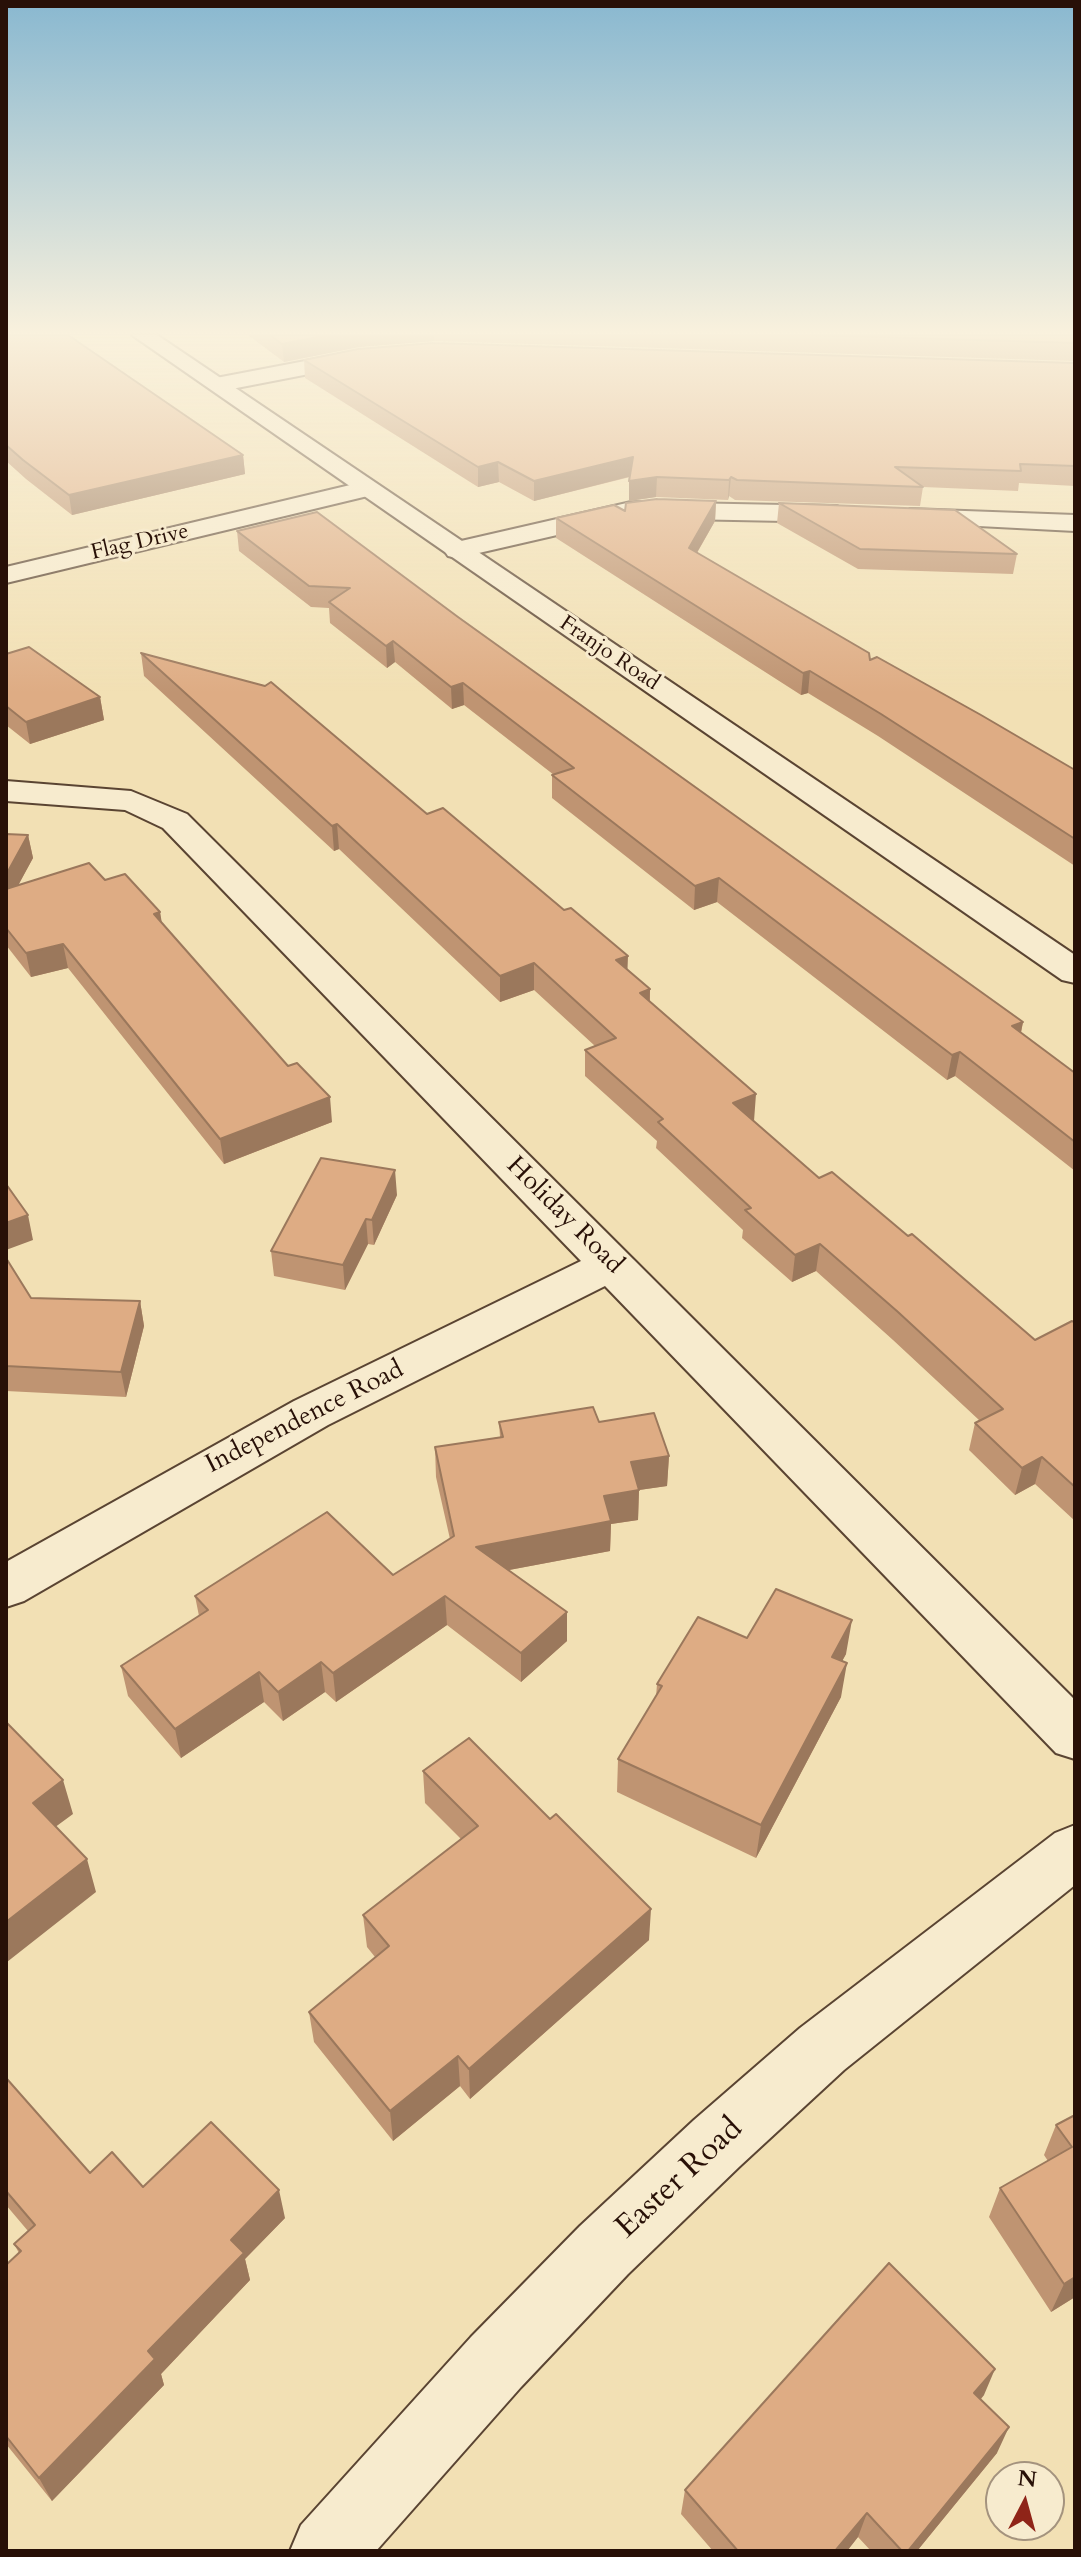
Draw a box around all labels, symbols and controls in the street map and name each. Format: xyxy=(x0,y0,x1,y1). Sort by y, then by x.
street label: Flag Drive xyxy=(89,519,191,567)
street label: Franjo Road xyxy=(554,611,664,697)
street label: Holiday Road xyxy=(499,1151,629,1281)
street label: Independence Road xyxy=(201,1355,409,1481)
street label: Easter Road xyxy=(609,2111,751,2247)
north arrow xyxy=(985,2461,1065,2541)
text: N xyxy=(1016,2463,1038,2495)

